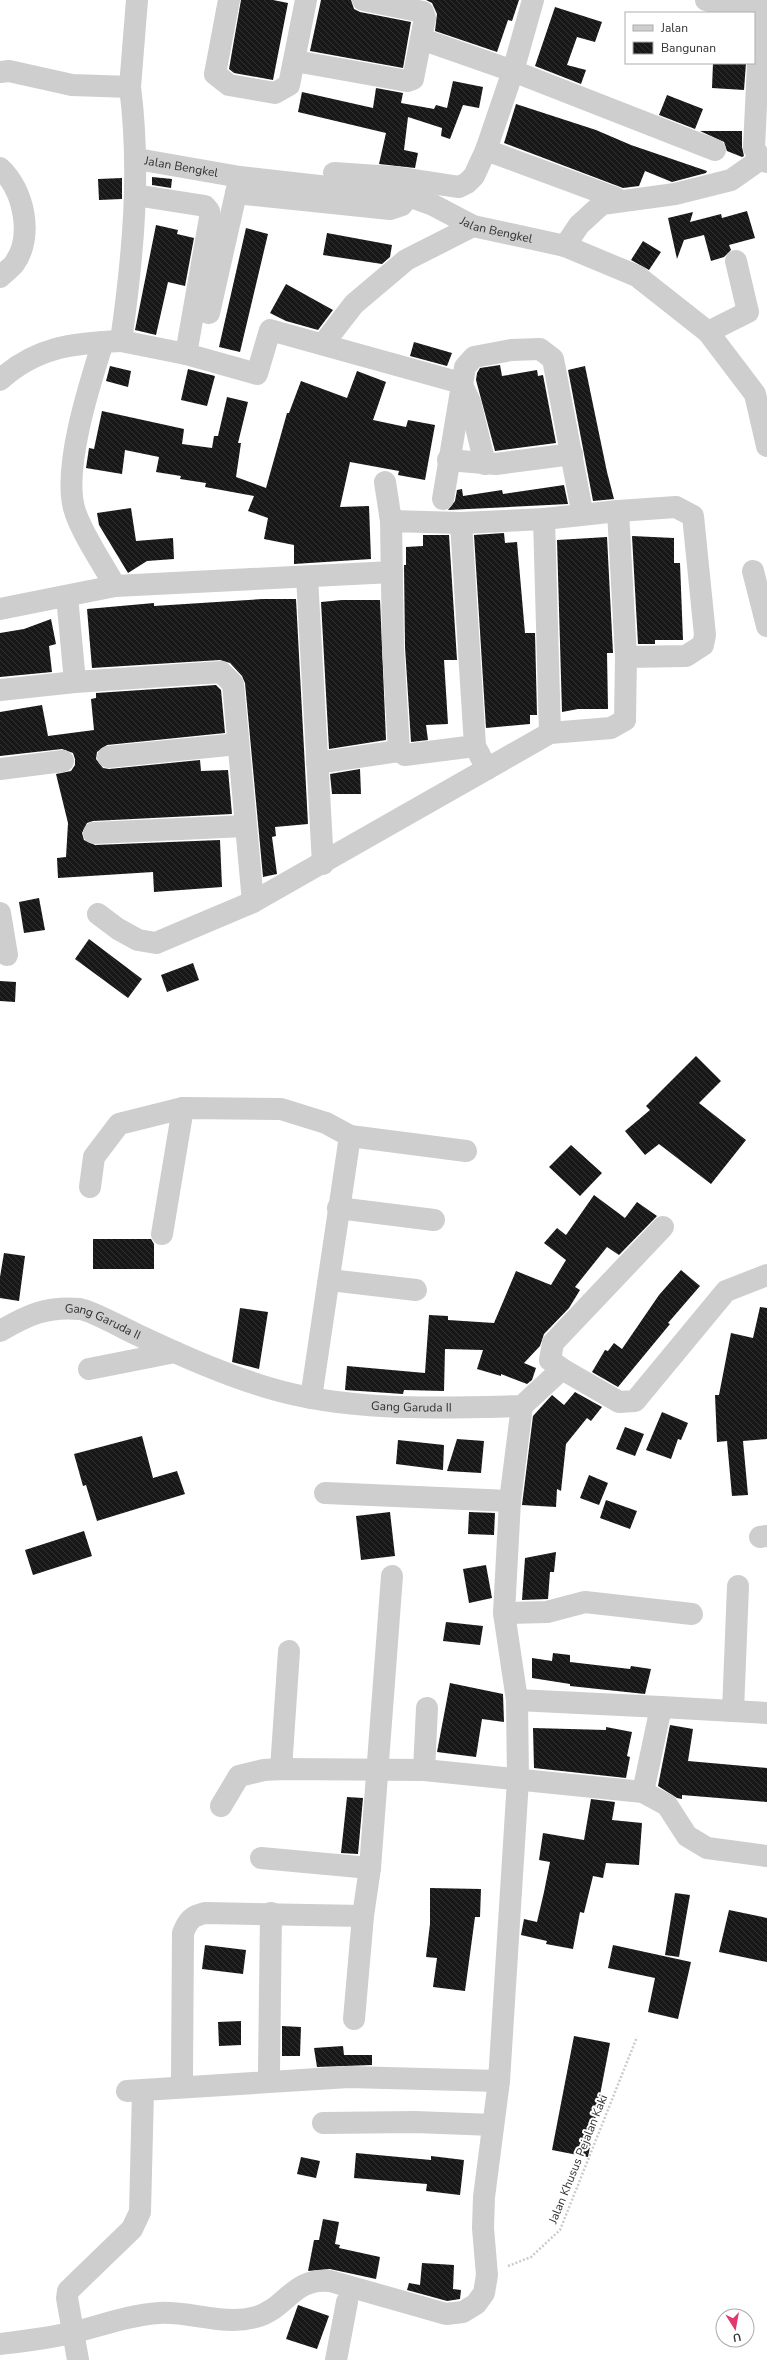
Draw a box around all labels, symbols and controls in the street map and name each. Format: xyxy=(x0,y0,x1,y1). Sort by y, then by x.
legend xyxy=(625,12,755,64)
text: Jalan xyxy=(660,20,688,36)
text: Bangunan xyxy=(661,40,716,56)
street label: Jalan Bengkel xyxy=(142,152,220,181)
street label: Jalan Bengkel xyxy=(456,212,535,247)
street label: Gang Garuda II xyxy=(65,1300,143,1343)
street label: Gang Garuda II xyxy=(371,1397,452,1416)
street label: Jalan Khusus Pejalan Kaki xyxy=(544,2092,611,2227)
north arrow xyxy=(715,2308,755,2348)
text: U xyxy=(731,2329,742,2345)

